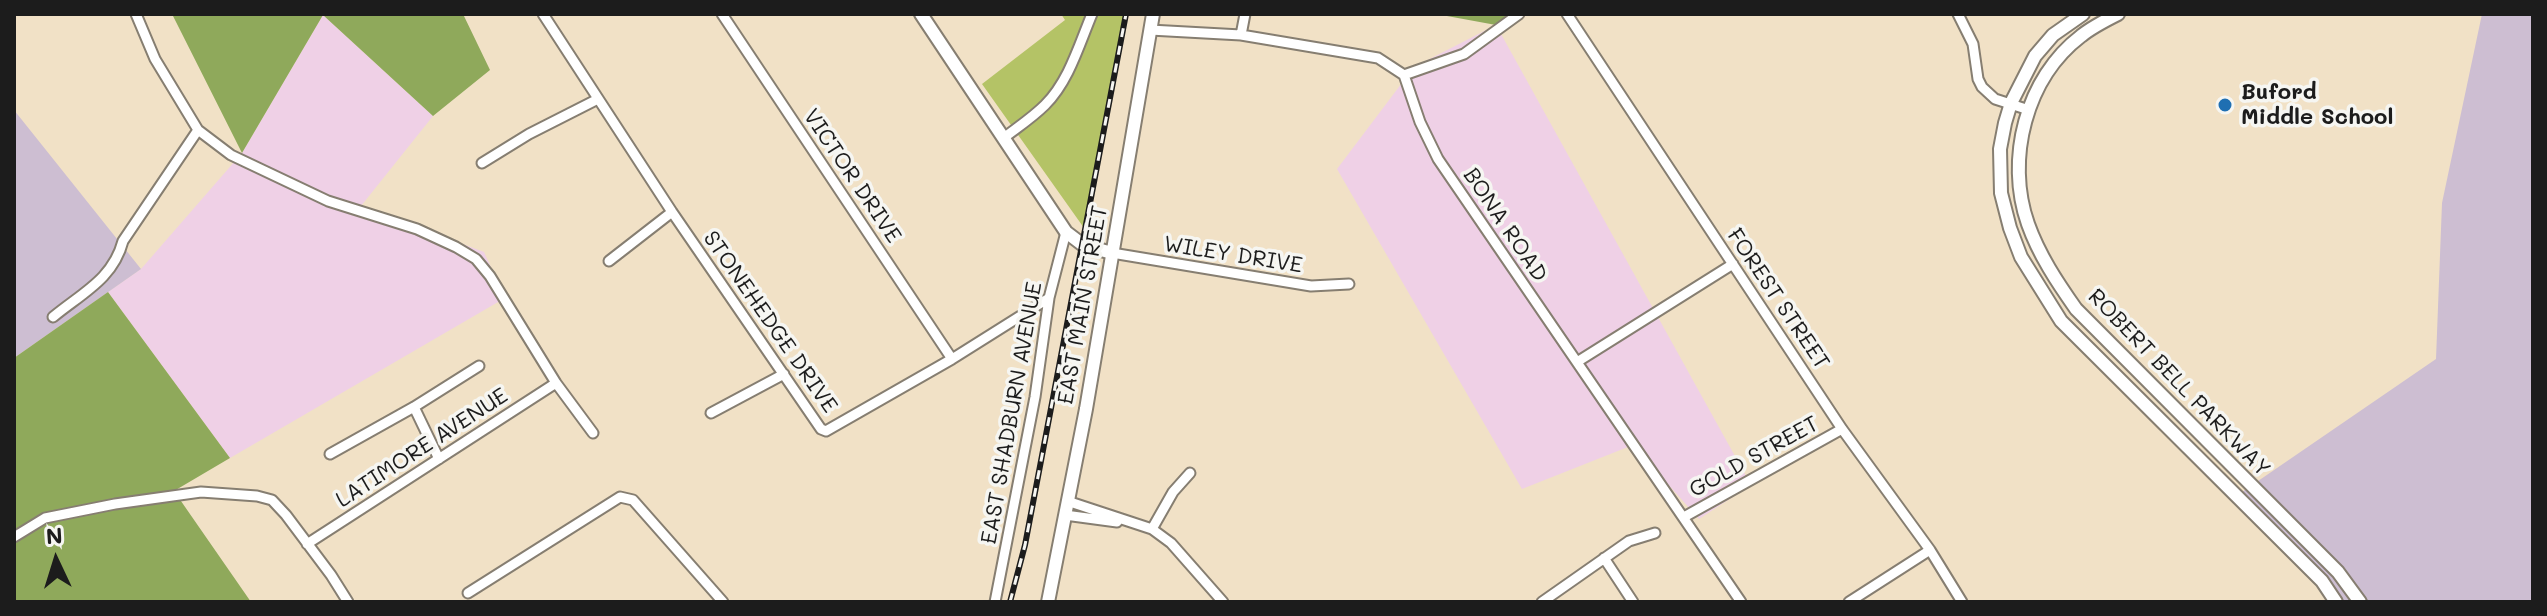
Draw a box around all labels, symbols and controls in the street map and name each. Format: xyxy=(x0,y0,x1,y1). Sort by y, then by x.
place label: Buford Middle School xyxy=(2241,79,2393,130)
marker: Buford Middle School xyxy=(2216,96,2234,114)
street label: VICTOR DRIVE xyxy=(797,104,907,248)
street label: BONA ROAD xyxy=(1457,163,1553,287)
street label: EAST MAIN STREET xyxy=(1053,204,1113,406)
street label: FOREST STREET xyxy=(1721,224,1835,374)
street label: STONEHEDGE DRIVE xyxy=(697,226,843,418)
street label: WILEY DRIVE xyxy=(1162,231,1304,279)
street label: EAST SHADBURN AVENUE xyxy=(976,280,1048,546)
street label: ROBERT BELL PARKWAY xyxy=(2082,284,2276,482)
street label: LATIMORE AVENUE xyxy=(331,383,513,513)
street label: GOLD STREET xyxy=(1685,411,1823,503)
north arrow xyxy=(16,520,96,600)
text: N xyxy=(45,521,64,551)

